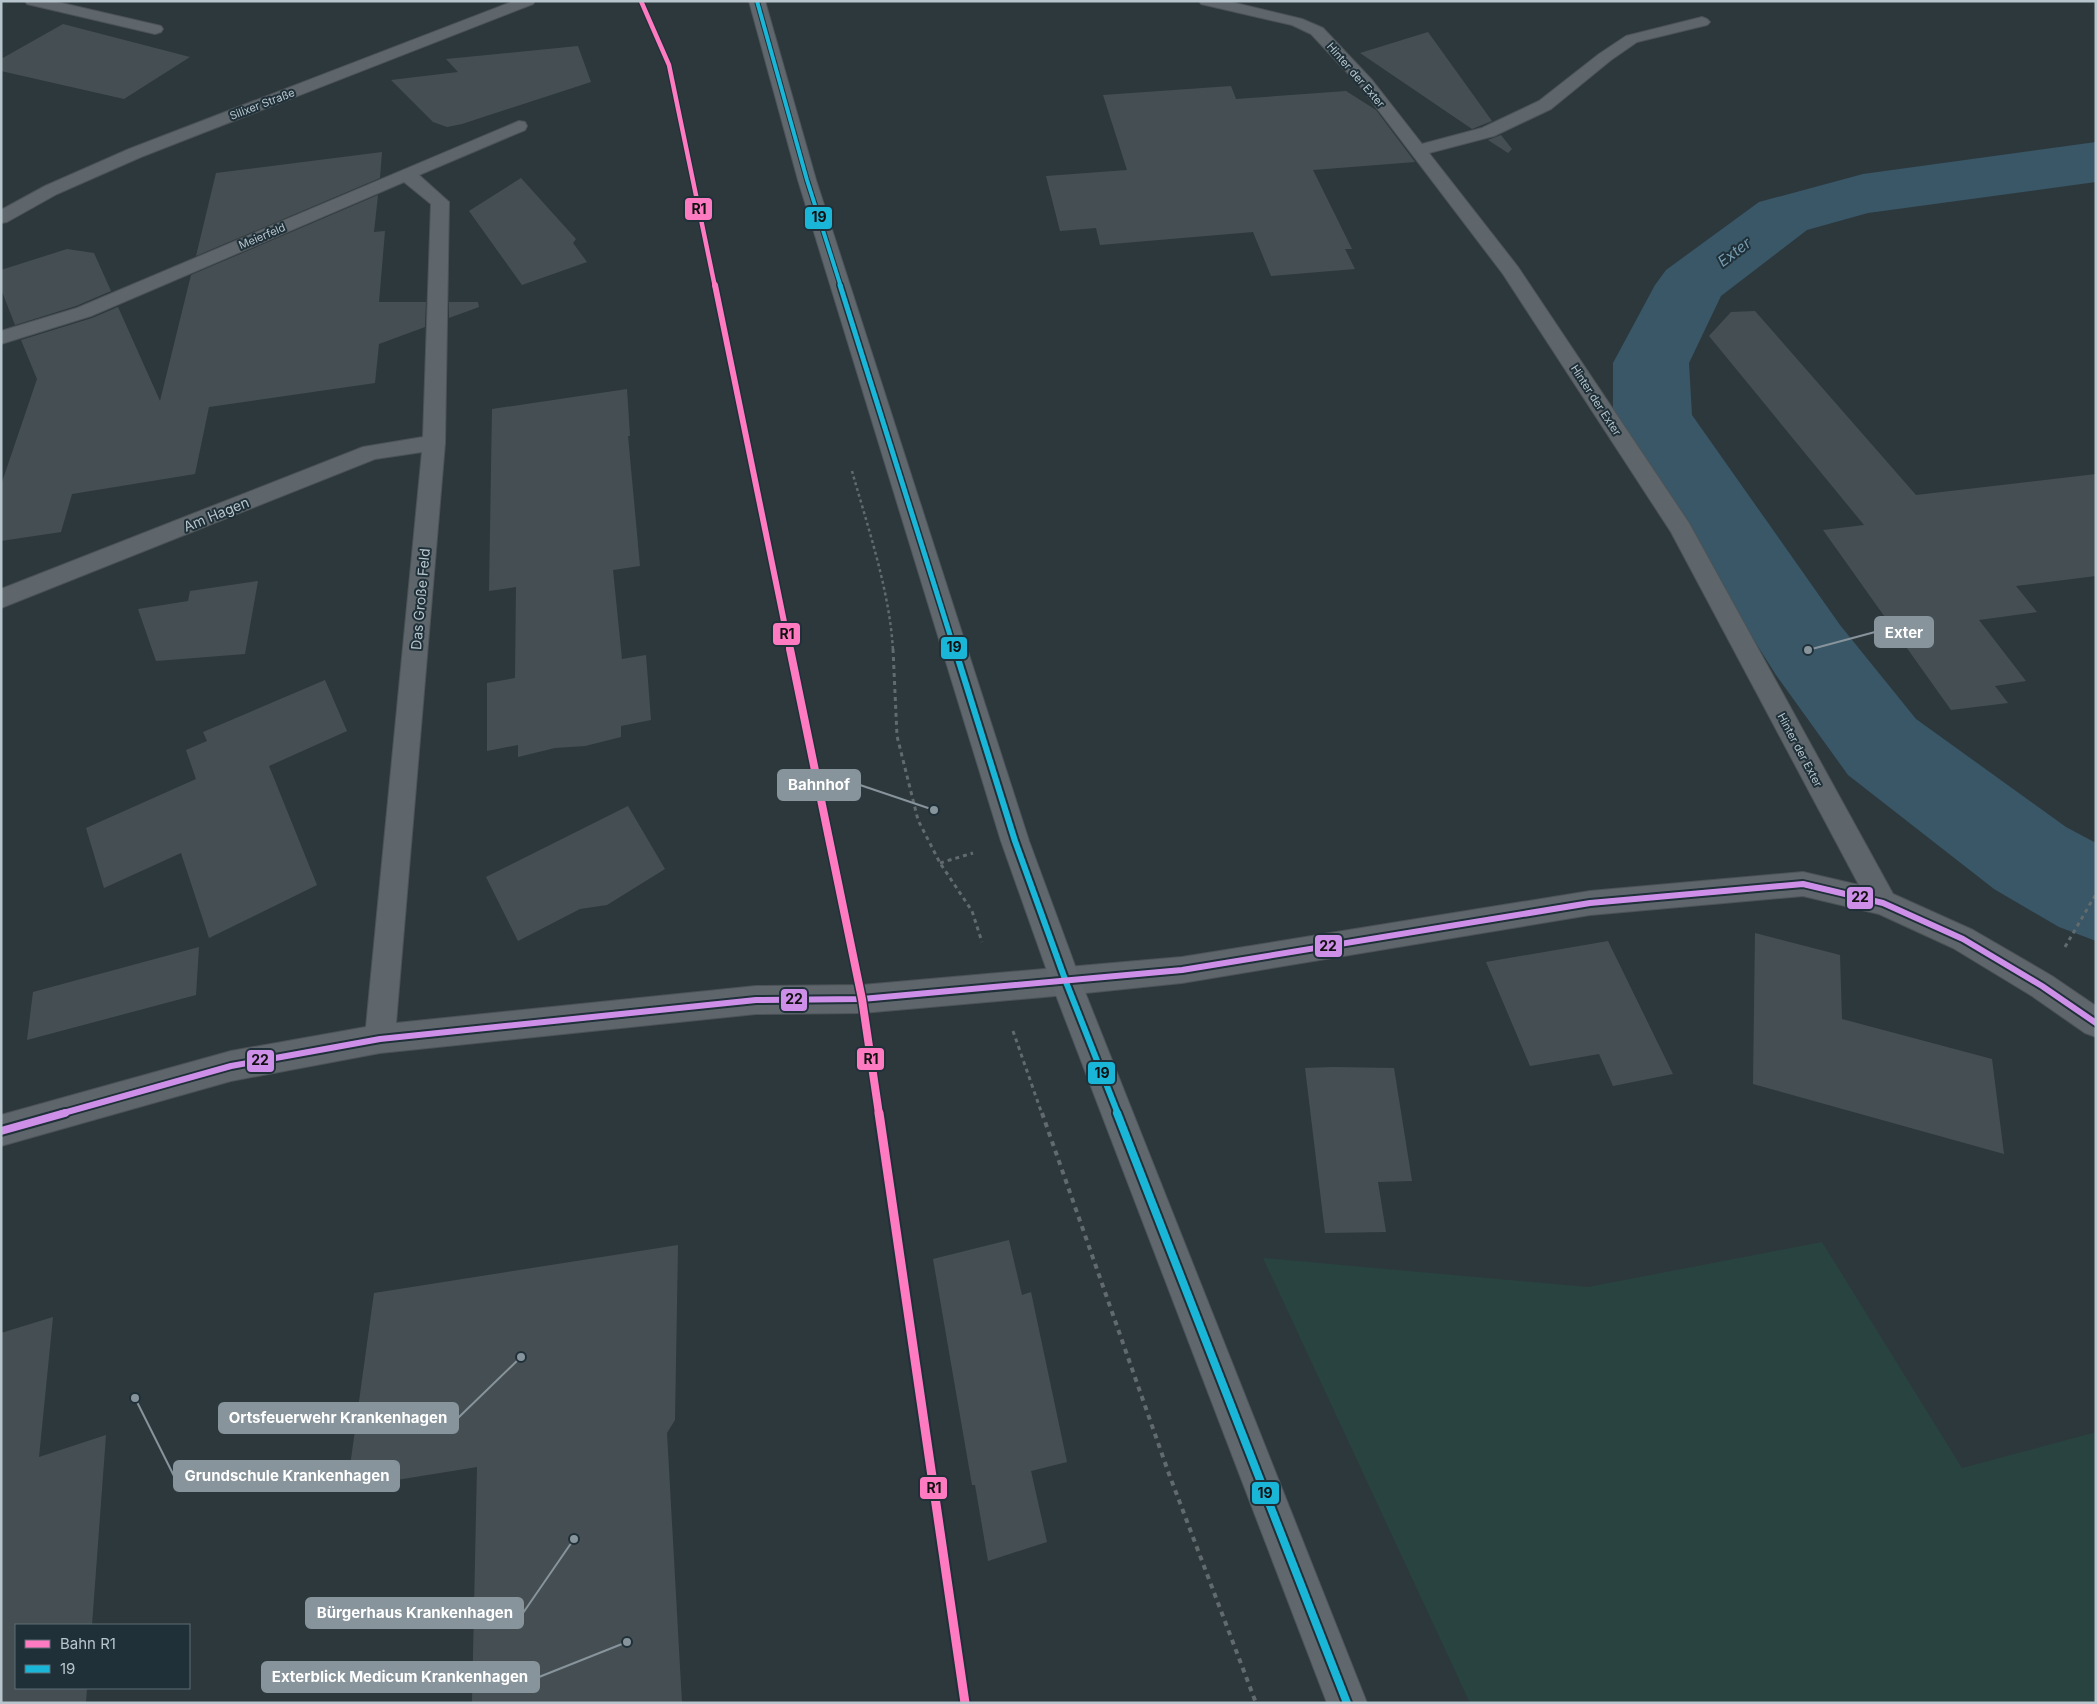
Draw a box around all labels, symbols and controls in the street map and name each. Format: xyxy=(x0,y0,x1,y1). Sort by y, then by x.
street label: Hinter der Exter xyxy=(1324,40,1388,110)
street label: Silixer Straße xyxy=(227,85,297,123)
line badge: R1 xyxy=(684,197,713,221)
text: R1 xyxy=(691,200,707,217)
line badge: 19 xyxy=(804,206,833,230)
text: 19 xyxy=(811,208,827,225)
street label: Meierfeld xyxy=(237,220,287,252)
water label: Exter xyxy=(1714,233,1755,271)
street label: Hinter der Exter xyxy=(1568,362,1624,438)
street label: Am Hagen xyxy=(181,493,251,535)
street label: Das Große Feld xyxy=(407,548,433,650)
callout: Exter xyxy=(1875,617,1933,647)
line badge: R1 xyxy=(772,622,801,646)
text: Exter xyxy=(1885,623,1923,642)
text: R1 xyxy=(779,625,795,642)
line badge: 19 xyxy=(940,636,968,660)
text: 19 xyxy=(946,638,962,655)
street label: Hinter der Exter xyxy=(1775,711,1825,789)
callout: Bahnhof xyxy=(778,770,860,800)
text: Bahnhof xyxy=(788,775,850,794)
line badge: 22 xyxy=(1846,886,1874,910)
text: 22 xyxy=(1851,888,1869,905)
line badge: 22 xyxy=(1314,934,1343,958)
text: 22 xyxy=(1319,937,1337,954)
line badge: 22 xyxy=(780,988,808,1012)
text: 22 xyxy=(785,990,803,1007)
line badge: R1 xyxy=(856,1047,885,1071)
line badge: 22 xyxy=(246,1049,275,1073)
text: R1 xyxy=(863,1050,879,1067)
text: 22 xyxy=(251,1051,269,1068)
line badge: 19 xyxy=(1087,1061,1116,1085)
text: 19 xyxy=(1094,1064,1110,1081)
callout: Ortsfeuerwehr Krankenhagen xyxy=(219,1403,458,1433)
text: Ortsfeuerwehr Krankenhagen xyxy=(229,1408,447,1427)
callout: Grundschule Krankenhagen xyxy=(174,1461,399,1491)
text: Grundschule Krankenhagen xyxy=(184,1466,390,1485)
line badge: R1 xyxy=(919,1476,948,1500)
text: R1 xyxy=(926,1479,942,1496)
line badge: 19 xyxy=(1251,1481,1280,1505)
text: 19 xyxy=(1257,1484,1273,1501)
callout: Bürgerhaus Krankenhagen xyxy=(306,1598,523,1628)
text: Bürgerhaus Krankenhagen xyxy=(317,1603,513,1622)
legend xyxy=(15,1624,190,1689)
text: Bahn R1 xyxy=(60,1634,116,1653)
text: 19 xyxy=(60,1659,75,1678)
callout: Exterblick Medicum Krankenhagen xyxy=(262,1662,539,1692)
text: Exterblick Medicum Krankenhagen xyxy=(272,1667,528,1686)

